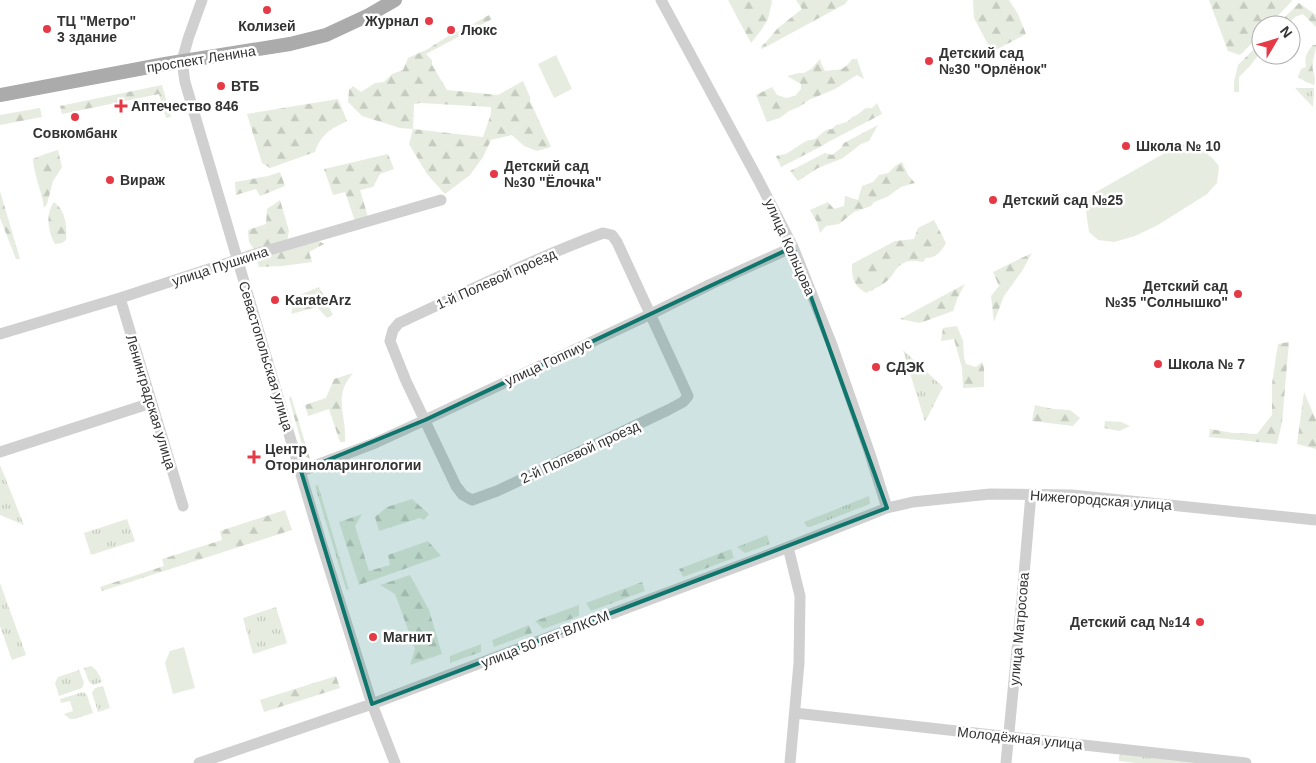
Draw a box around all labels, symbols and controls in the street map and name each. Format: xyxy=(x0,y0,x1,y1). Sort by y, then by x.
marker: Колизей xyxy=(261,4,273,16)
place label: ТЦ "Метро" 3 здание xyxy=(57,13,136,45)
place label: Журнал xyxy=(364,13,419,29)
marker: Журнал xyxy=(423,15,435,27)
north arrow xyxy=(1251,15,1301,65)
place label: Колизей xyxy=(238,18,296,34)
place label: Люкс xyxy=(461,22,498,38)
marker: ТЦ "Метро" 3 здание xyxy=(41,23,53,35)
text: N xyxy=(1277,23,1296,41)
marker: Люкс xyxy=(445,24,457,36)
street label: проспект Ленина xyxy=(145,42,257,76)
place label: Детский сад №30 "Орлёнок" xyxy=(939,45,1047,77)
marker: Детский сад №30 "Орлёнок" xyxy=(923,55,935,67)
place label: ВТБ xyxy=(231,78,259,94)
marker: ВТБ xyxy=(215,80,227,92)
place label: Аптечество 846 xyxy=(131,98,239,114)
marker: Аптечество 846 xyxy=(115,100,127,112)
marker: Совкомбанк xyxy=(69,111,81,123)
place label: Совкомбанк xyxy=(33,125,118,141)
place label: Школа № 10 xyxy=(1136,138,1221,154)
marker: Школа № 10 xyxy=(1120,140,1132,152)
place label: Детский сад №30 "Ёлочка" xyxy=(504,158,602,190)
marker: Детский сад №30 "Ёлочка" xyxy=(488,168,500,180)
place label: Вираж xyxy=(120,172,166,188)
marker: Вираж xyxy=(104,174,116,186)
place label: Детский сад №25 xyxy=(1003,192,1123,208)
marker: Детский сад №25 xyxy=(987,194,999,206)
street label: улица Кольцова xyxy=(762,196,819,298)
street label: улица Пушкина xyxy=(170,243,270,289)
street label: 1-й Полевой проезд xyxy=(434,245,558,313)
place label: Детский сад №35 "Солнышко" xyxy=(1105,278,1228,310)
street label: Севастопольская улица xyxy=(236,279,296,433)
marker: Детский сад №35 "Солнышко" xyxy=(1232,288,1244,300)
place label: KarateArz xyxy=(285,292,351,308)
marker: KarateArz xyxy=(269,294,281,306)
street label: Ленинградская улица xyxy=(123,333,179,472)
street label: улица Гоппиус xyxy=(502,335,594,389)
place label: Школа № 7 xyxy=(1168,356,1245,372)
marker: Школа № 7 xyxy=(1152,358,1164,370)
place label: СДЭК xyxy=(886,359,925,375)
marker: СДЭК xyxy=(870,361,882,373)
street label: 2-й Полевой проезд xyxy=(518,417,642,487)
place label: Центр Оториноларингологии xyxy=(265,441,421,473)
marker: Центр Оториноларингологии xyxy=(247,450,261,464)
street label: Нижегородская улица xyxy=(1029,487,1173,513)
street label: улица Матросова xyxy=(1006,571,1032,686)
street label: улица 50 лет ВЛКСМ xyxy=(479,607,611,671)
place label: Детский сад №14 xyxy=(1070,614,1190,630)
marker: Детский сад №14 xyxy=(1194,616,1206,628)
place label: Магнит xyxy=(383,629,433,645)
marker: Магнит xyxy=(367,631,379,643)
street label: Молодёжная улица xyxy=(957,723,1084,753)

